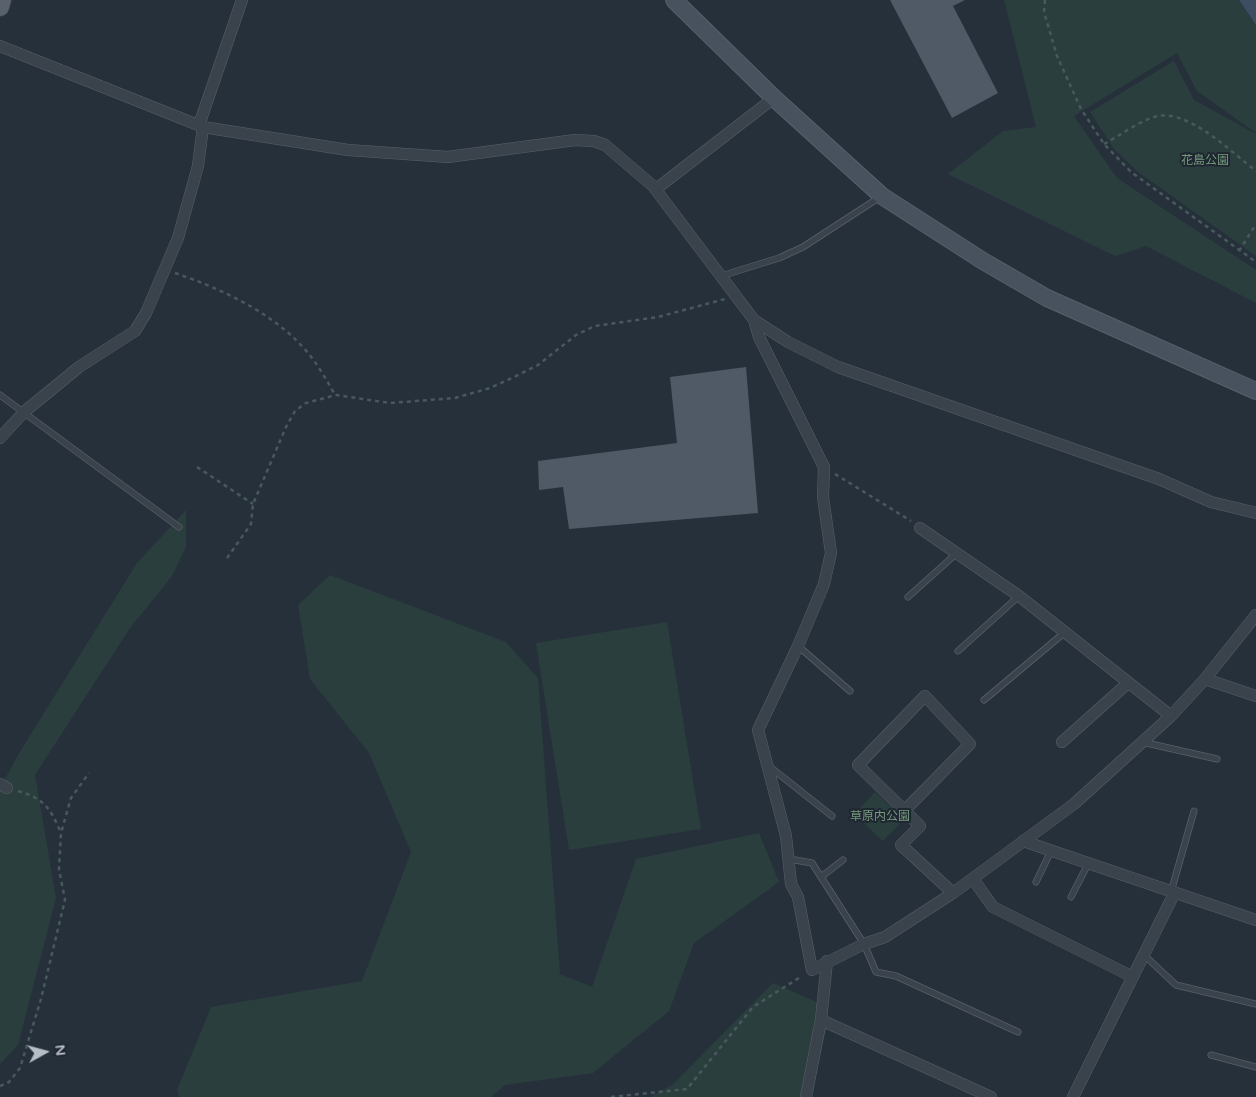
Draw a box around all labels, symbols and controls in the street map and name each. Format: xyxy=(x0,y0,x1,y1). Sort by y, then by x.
park label: 花島公園 xyxy=(1181,154,1229,168)
park label: 草原内公園 xyxy=(850,810,910,824)
north arrow xyxy=(20,1027,70,1077)
text: N xyxy=(51,1043,70,1057)

